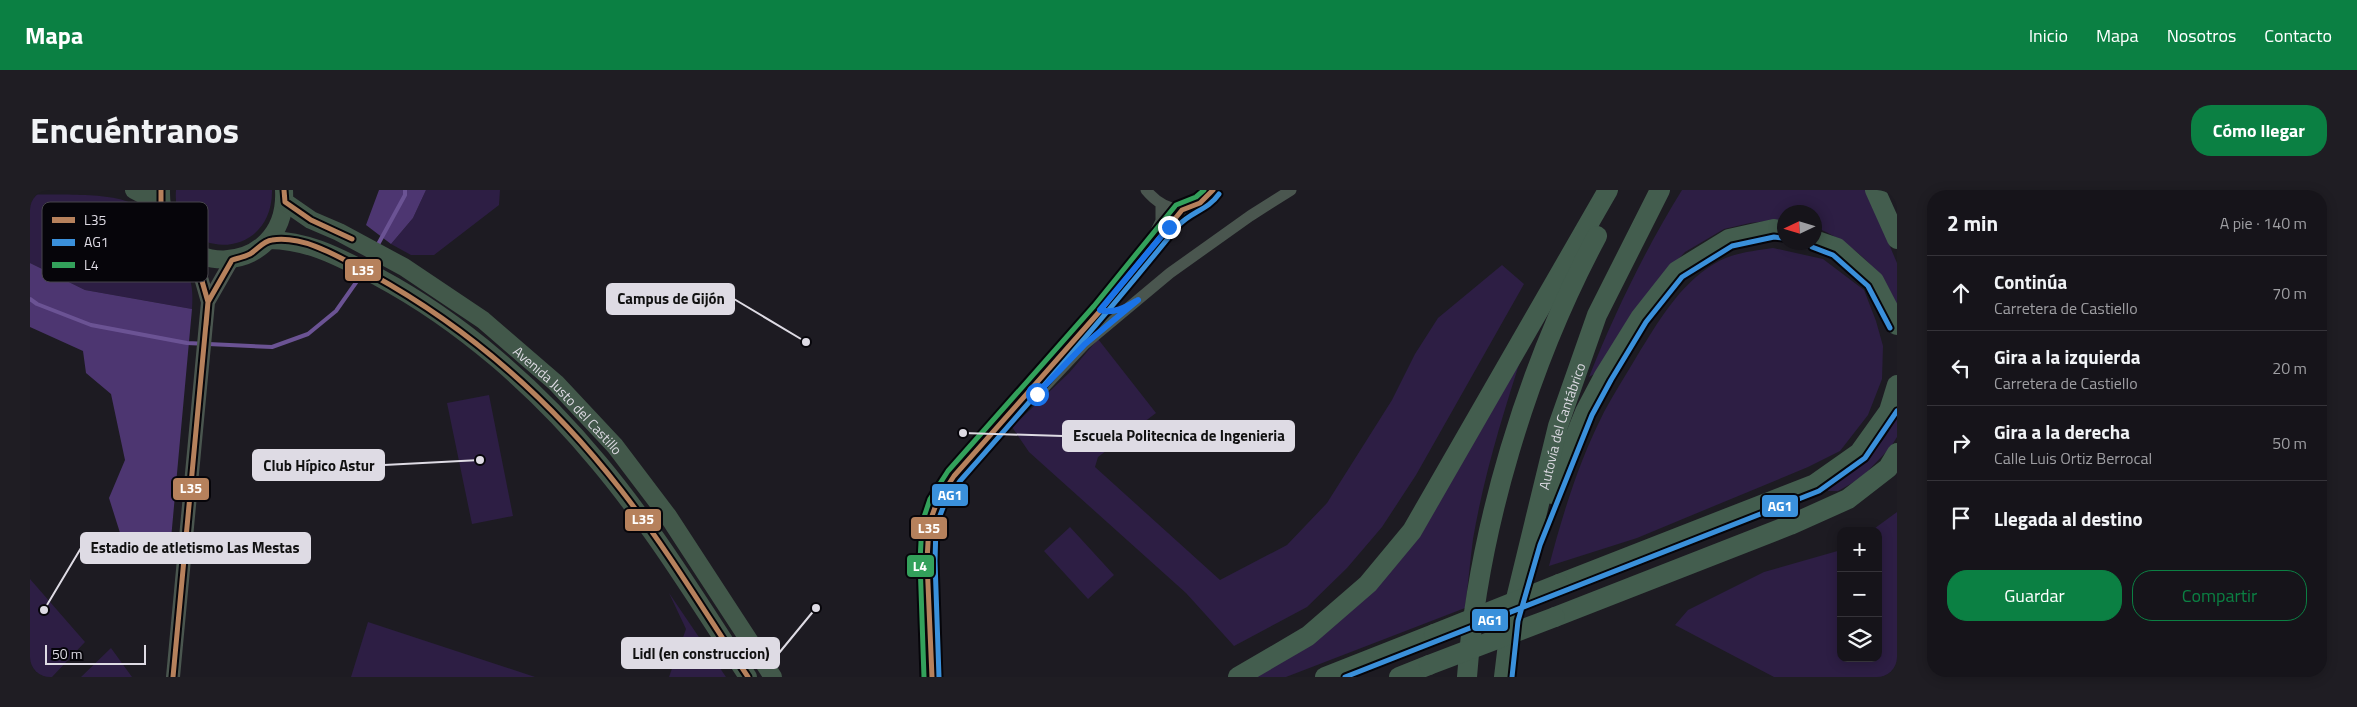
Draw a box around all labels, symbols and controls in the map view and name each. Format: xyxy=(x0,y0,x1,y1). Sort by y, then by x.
text: Mapa xyxy=(25,17,83,53)
text: Inicio xyxy=(2029,22,2068,49)
text: Mapa xyxy=(2096,22,2139,49)
text: Nosotros xyxy=(2167,22,2236,49)
text: Contacto xyxy=(2264,22,2332,49)
text: Encuéntranos xyxy=(30,103,239,157)
button: Cómo llegar xyxy=(2191,105,2327,156)
legend xyxy=(42,202,208,282)
north arrow xyxy=(1777,205,1822,250)
text: 2 min xyxy=(1947,207,1998,239)
text: L35 xyxy=(84,209,107,230)
text: A pie · 140 m xyxy=(2220,211,2307,235)
route end xyxy=(1158,216,1181,239)
text: AG1 xyxy=(84,231,109,252)
text: L4 xyxy=(84,254,99,275)
line badge: L35 xyxy=(344,258,382,282)
text: L35 xyxy=(352,259,374,280)
text: Continúa xyxy=(1994,267,2067,296)
icon: ahead xyxy=(1947,279,1975,307)
text: 70 m xyxy=(2272,281,2307,305)
callout: Campus de Gijón xyxy=(607,284,734,314)
text: Campus de Gijón xyxy=(617,287,725,310)
text: Carretera de Castiello xyxy=(1994,296,2138,320)
street label: Avenida Justo del Castillo xyxy=(509,340,628,459)
text: Gira a la izquierda xyxy=(1994,342,2141,371)
icon: left xyxy=(1947,354,1975,382)
text: 20 m xyxy=(2272,356,2307,380)
street label: Autovía del Cantábrico xyxy=(1532,360,1590,491)
text: Carretera de Castiello xyxy=(1994,371,2138,395)
route start xyxy=(1026,383,1049,406)
text: Gira a la derecha xyxy=(1994,417,2130,446)
callout: Escuela Politecnica de Ingenieria xyxy=(1063,421,1294,451)
text: Escuela Politecnica de Ingenieria xyxy=(1073,424,1285,447)
icon: right xyxy=(1947,429,1975,457)
text: 50 m xyxy=(2272,431,2307,455)
text: Calle Luis Ortiz Berrocal xyxy=(1994,446,2152,470)
callout: Club Hípico Astur xyxy=(253,450,384,480)
text: Club Hípico Astur xyxy=(263,454,375,477)
line badge: L35 xyxy=(172,477,210,501)
text: L35 xyxy=(180,477,202,498)
line badge: AG1 xyxy=(931,483,969,507)
text: AG1 xyxy=(938,484,962,505)
line badge: AG1 xyxy=(1761,494,1799,518)
text: AG1 xyxy=(1768,495,1792,516)
icon: arrive xyxy=(1947,504,1975,532)
text: Llegada al destino xyxy=(1994,504,2143,533)
line badge: L35 xyxy=(624,508,662,532)
text: L35 xyxy=(632,508,654,529)
line badge: L35 xyxy=(910,516,948,540)
text: L35 xyxy=(918,517,940,538)
map controls xyxy=(1837,527,1882,662)
button: + xyxy=(1837,527,1882,572)
callout: Estadio de atletismo Las Mestas xyxy=(81,533,310,563)
text: Estadio de atletismo Las Mestas xyxy=(90,536,300,559)
line badge: L4 xyxy=(906,554,935,578)
text: L4 xyxy=(913,555,927,576)
button: Guardar xyxy=(1947,570,2122,621)
button: Compartir xyxy=(2132,570,2307,621)
button: − xyxy=(1837,572,1882,617)
line badge: AG1 xyxy=(1471,608,1509,632)
text: AG1 xyxy=(1478,609,1502,630)
button: layers xyxy=(1837,617,1882,662)
callout: Lidl (en construccion) xyxy=(622,638,779,668)
scale bar xyxy=(45,642,146,665)
text: Lidl (en construccion) xyxy=(632,642,770,665)
text: 50 m xyxy=(52,643,82,664)

